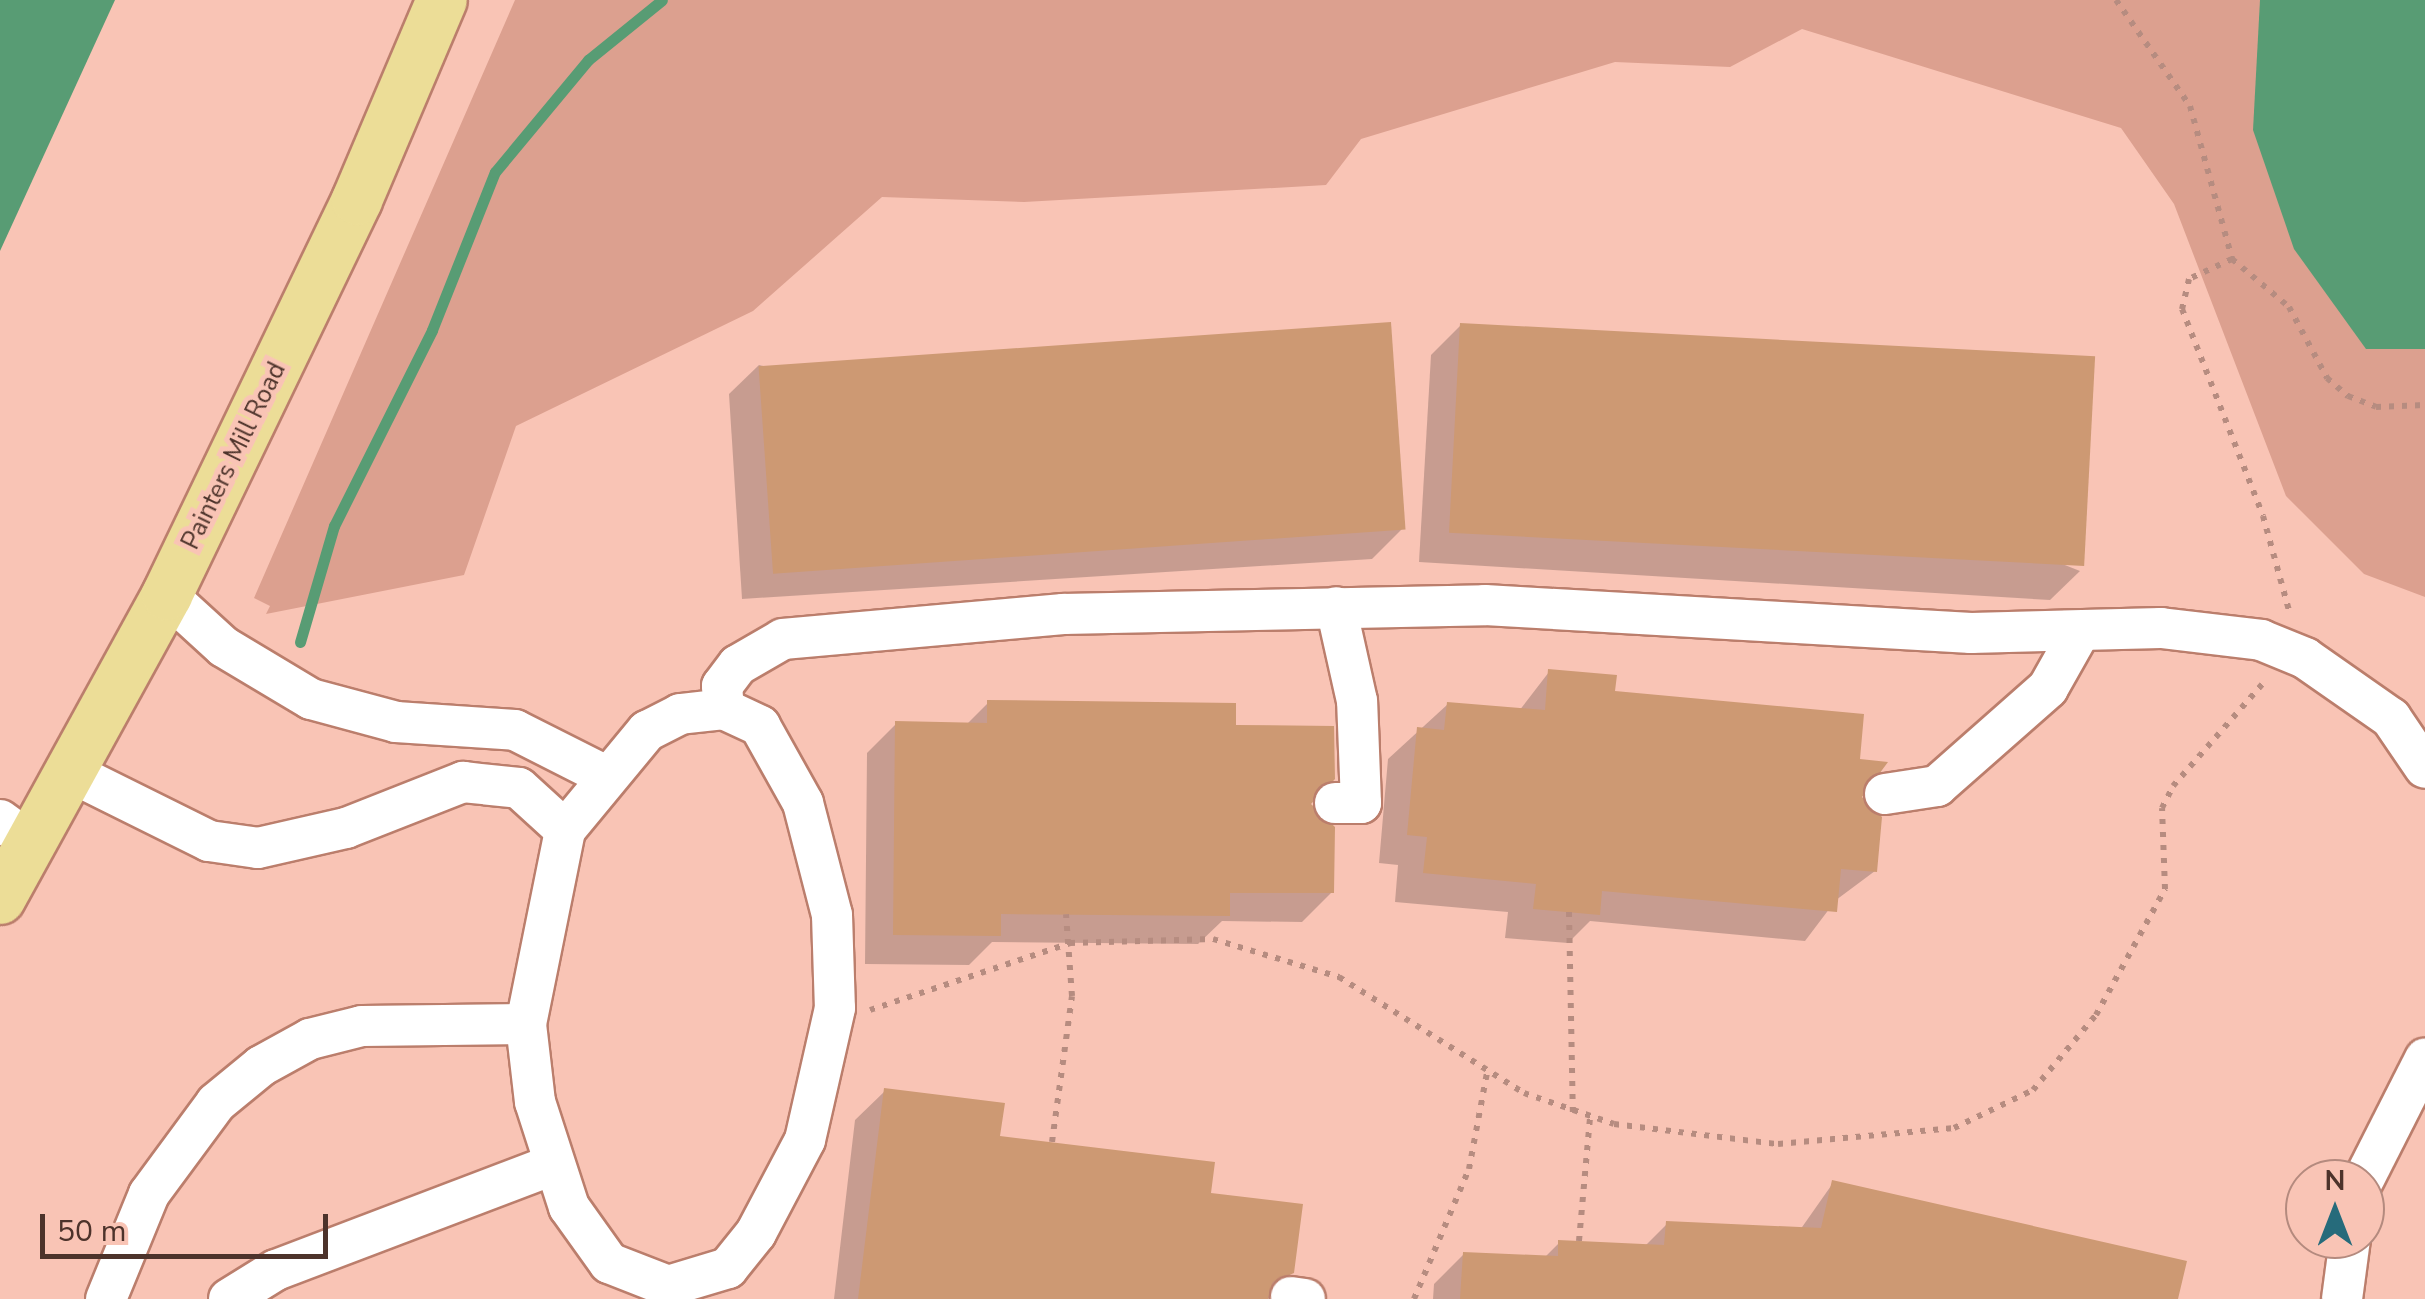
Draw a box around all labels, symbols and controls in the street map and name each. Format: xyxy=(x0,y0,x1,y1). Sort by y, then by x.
street label: Painters Mill Road xyxy=(176,358,292,554)
north arrow xyxy=(2285,1159,2385,1259)
text: N xyxy=(2325,1162,2345,1200)
scale bar xyxy=(45,1194,332,1256)
text: 50 m xyxy=(57,1211,126,1252)

